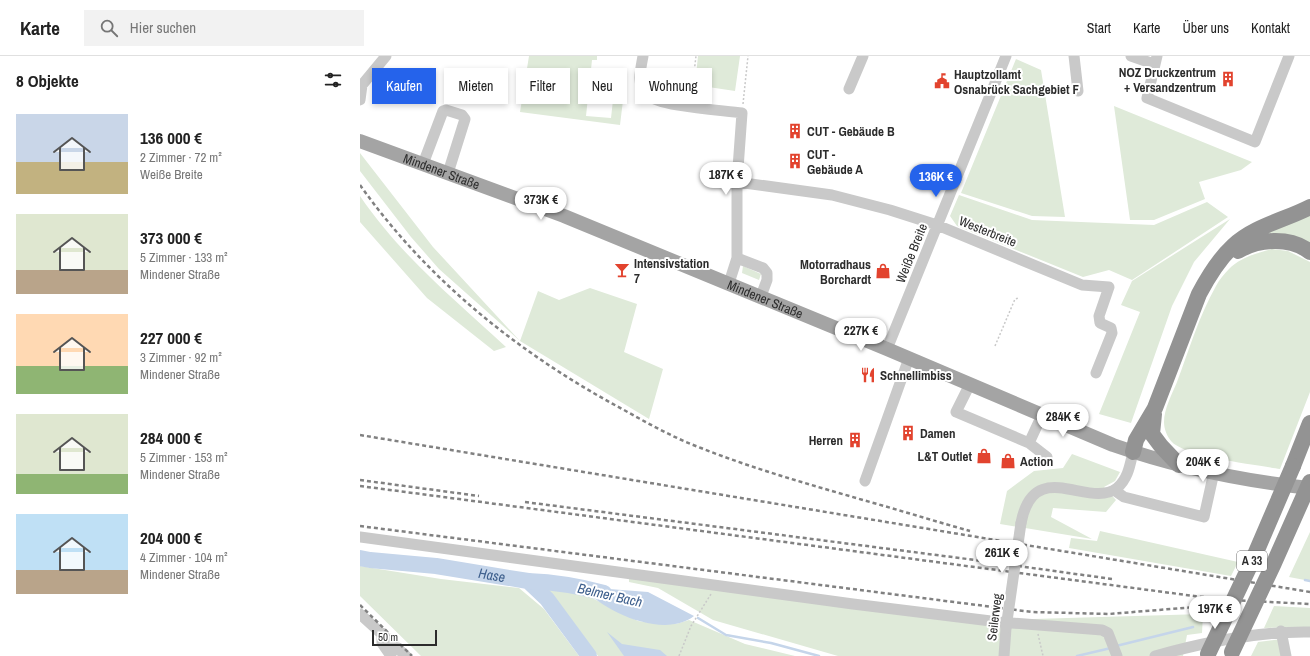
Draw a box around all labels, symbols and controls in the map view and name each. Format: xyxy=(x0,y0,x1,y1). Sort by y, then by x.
search box xyxy=(84,10,364,46)
text: Karte xyxy=(20,15,60,41)
icon: search xyxy=(98,17,120,39)
text: Hier suchen xyxy=(130,17,196,38)
text: Start xyxy=(1087,19,1111,37)
text: Karte xyxy=(1133,19,1160,37)
text: Über uns xyxy=(1182,19,1229,37)
text: Kontakt xyxy=(1251,19,1290,37)
place label: NOZ Druckzentrum + Versandzentrum xyxy=(1119,64,1216,96)
place label: Hauptzollamt Osnabrück Sachgebiet F xyxy=(954,66,1079,98)
chip: Kaufen xyxy=(372,68,436,104)
chip: Mieten xyxy=(444,68,508,104)
chip: Filter xyxy=(516,68,570,104)
chip: Neu xyxy=(578,68,627,104)
chip: Wohnung xyxy=(635,68,712,104)
text: 8 Objekte xyxy=(16,69,79,92)
icon: filters xyxy=(322,69,344,91)
building icon: NOZ Druckzentrum + Versandzentrum xyxy=(1219,70,1237,88)
public building icon: Hauptzollamt Osnabrück Sachgebiet F xyxy=(933,72,951,90)
building icon: CUT - Gebäude B xyxy=(786,122,804,140)
place label: CUT - Gebäude B xyxy=(807,123,895,140)
text: 136 000 € xyxy=(140,126,202,149)
icon: home xyxy=(48,130,96,178)
place label: CUT - Gebäude A xyxy=(807,146,863,178)
text: 2 Zimmer · 72 m² xyxy=(140,149,222,166)
street label: Mindener Straße xyxy=(401,150,482,193)
building icon: CUT - Gebäude A xyxy=(786,152,804,170)
pin: 187K € xyxy=(693,162,759,196)
pin: 136K € xyxy=(903,164,969,198)
text: Weiße Breite xyxy=(140,166,203,183)
text: 187K € xyxy=(709,166,743,183)
text: 136K € xyxy=(919,168,953,185)
pin: 373K € xyxy=(508,187,574,221)
text: 373K € xyxy=(524,191,558,208)
street label: Westerbreite xyxy=(956,212,1019,251)
street label: Weiße Breite xyxy=(892,221,931,285)
text: 373 000 € xyxy=(140,226,202,249)
icon: home xyxy=(48,230,96,278)
text: 5 Zimmer · 133 m² xyxy=(140,249,228,266)
place label: Intensivstation 7 xyxy=(634,255,709,287)
place label: Motorradhaus Borchardt xyxy=(800,256,871,288)
bar icon: Intensivstation 7 xyxy=(613,261,631,279)
shop icon: Motorradhaus Borchardt xyxy=(874,262,892,280)
text: Mindener Straße xyxy=(140,266,220,283)
street label: Mindener Straße xyxy=(725,276,805,322)
pin: 227K € xyxy=(828,318,894,352)
text: 227K € xyxy=(844,322,878,339)
text: 227 000 € xyxy=(140,326,202,349)
icon: home xyxy=(48,330,96,378)
text: 3 Zimmer · 92 m² xyxy=(140,349,222,366)
text: Mindener Straße xyxy=(140,366,220,383)
restaurant icon: Schnellimbiss xyxy=(859,366,877,384)
place label: Schnellimbiss xyxy=(880,367,952,384)
pin: 284K € xyxy=(1030,404,1096,438)
text: 284K € xyxy=(1046,408,1080,425)
building icon: Damen xyxy=(899,424,917,442)
place label: Damen xyxy=(920,425,956,442)
text: 284 000 € xyxy=(140,426,202,449)
icon: home xyxy=(48,430,96,478)
building icon: Herren xyxy=(846,431,864,449)
place label: Herren xyxy=(809,432,843,449)
shop icon: L&T Outlet xyxy=(975,447,993,465)
place label: L&T Outlet xyxy=(918,448,972,465)
text: 5 Zimmer · 153 m² xyxy=(140,449,228,466)
pin: 204K € xyxy=(1170,449,1236,483)
shop icon: Action xyxy=(999,452,1017,470)
place label: Action xyxy=(1020,453,1053,470)
text: 204K € xyxy=(1186,453,1220,470)
text: Mindener Straße xyxy=(140,466,220,483)
text: 204 000 € xyxy=(140,526,202,549)
icon: home xyxy=(48,530,96,578)
pin: 261K € xyxy=(969,540,1035,574)
text: 261K € xyxy=(985,544,1019,561)
text: 4 Zimmer · 104 m² xyxy=(140,549,228,566)
road number: A 33 xyxy=(1237,551,1267,571)
water label: Hase xyxy=(477,564,506,586)
text: Mindener Straße xyxy=(140,566,220,583)
water label: Belmer Bach xyxy=(576,579,644,611)
street label: Seilerweg xyxy=(983,592,1006,642)
pin: 197K € xyxy=(1182,596,1248,630)
text: 197K € xyxy=(1198,600,1232,617)
scale bar xyxy=(372,628,437,647)
text: 50 m xyxy=(378,630,398,644)

